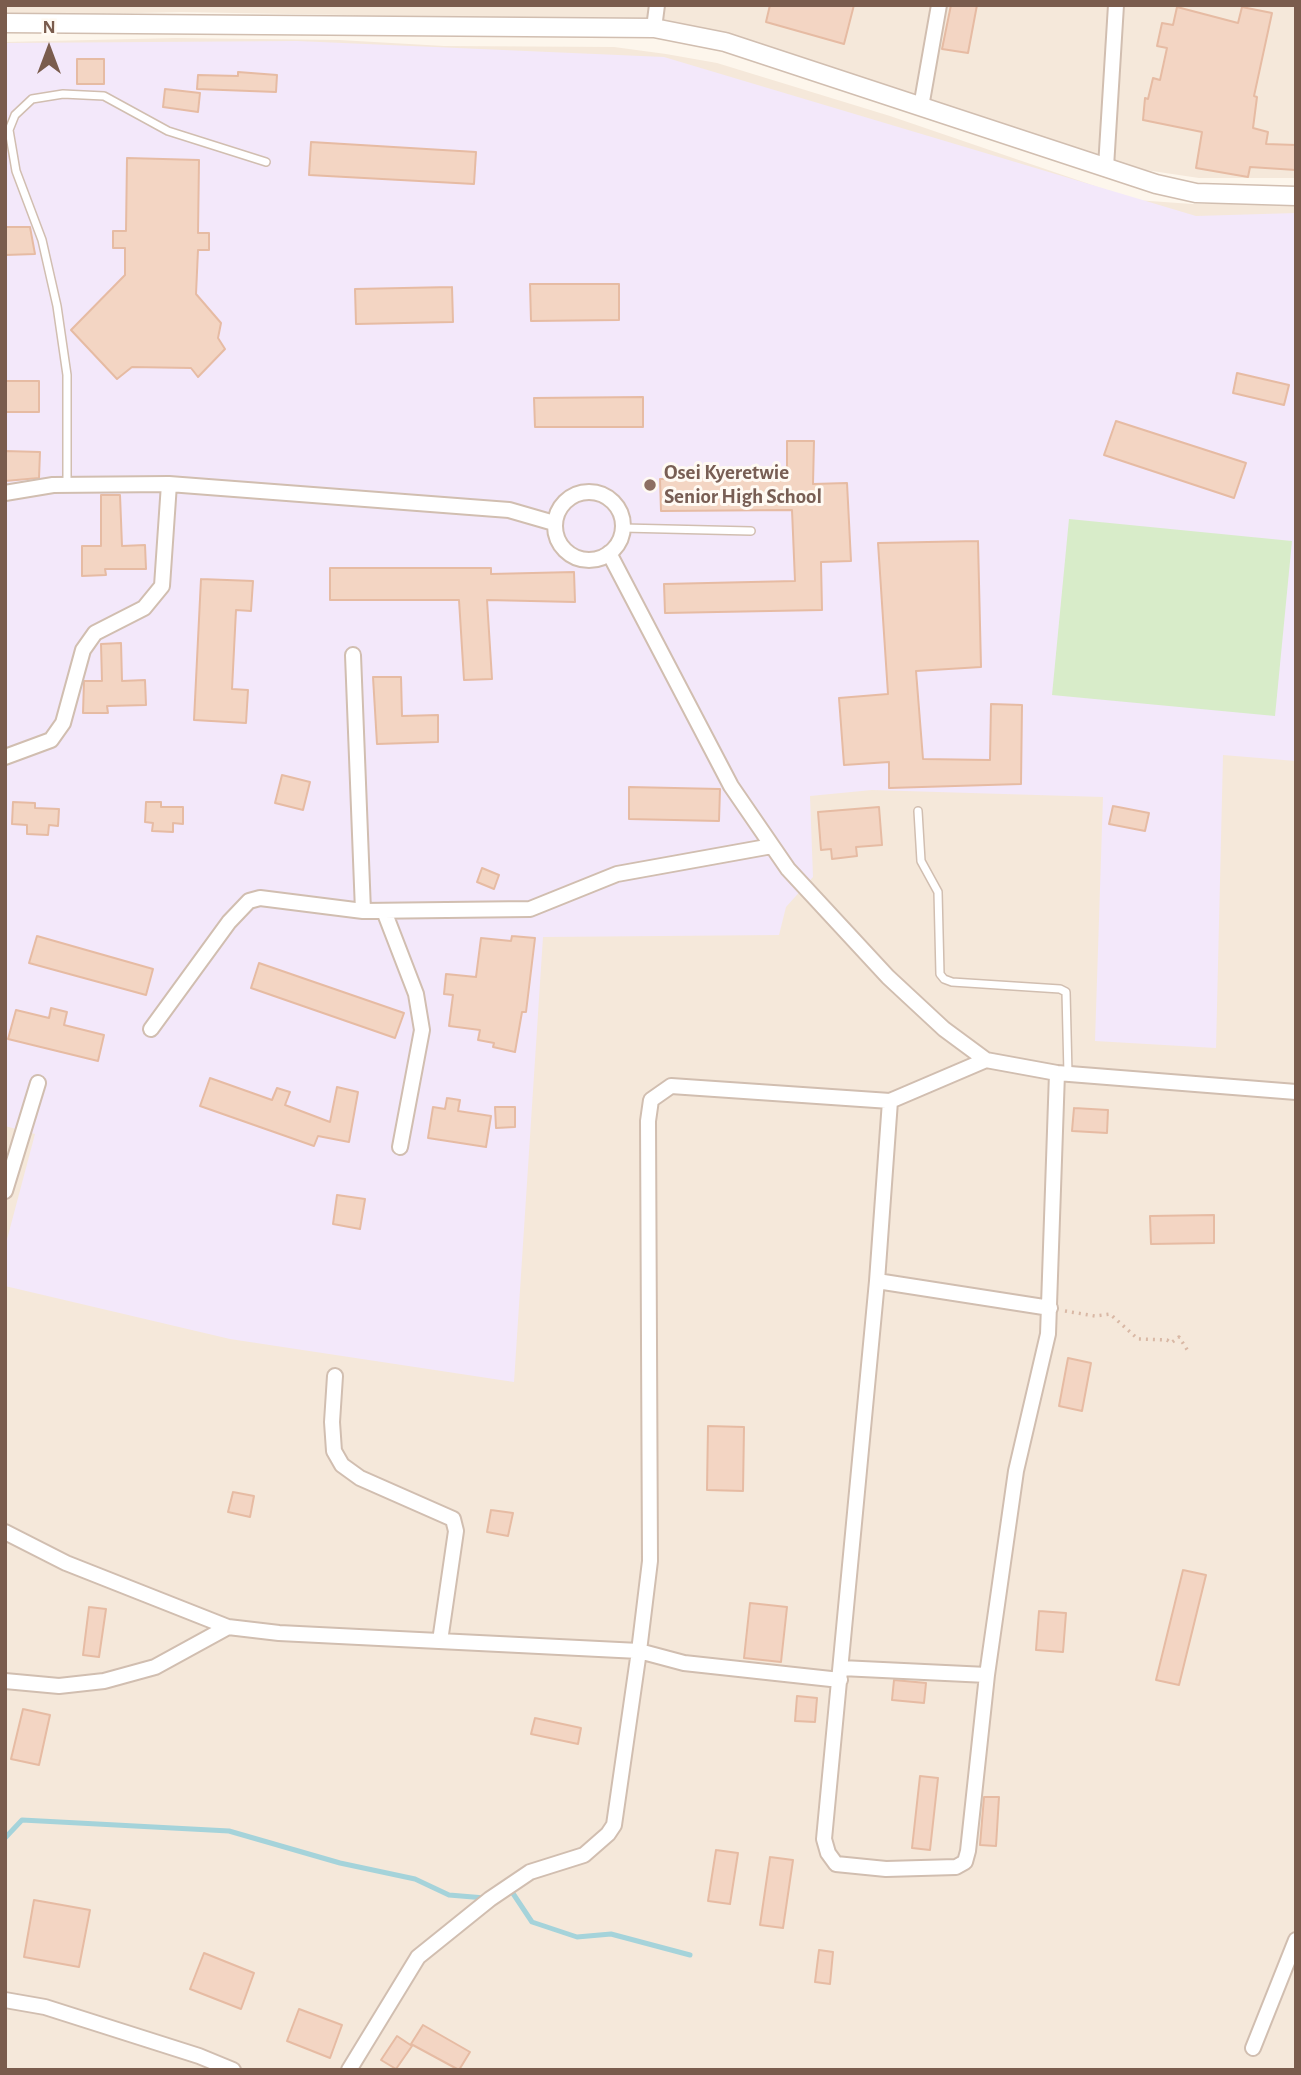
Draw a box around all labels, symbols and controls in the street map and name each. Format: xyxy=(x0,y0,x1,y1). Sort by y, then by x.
north arrow xyxy=(14,14,84,84)
text: N xyxy=(42,18,56,37)
place label: Osei Kyeretwie Senior High School xyxy=(664,460,822,510)
marker: Osei Kyeretwie Senior High School xyxy=(642,477,658,493)

